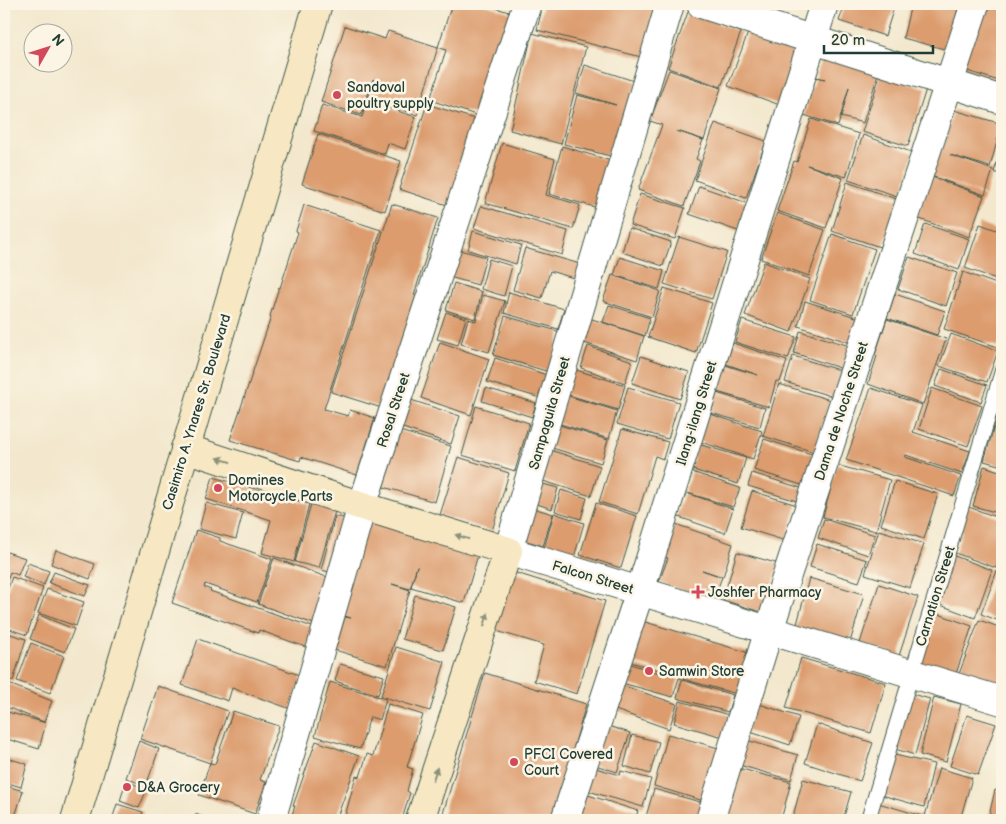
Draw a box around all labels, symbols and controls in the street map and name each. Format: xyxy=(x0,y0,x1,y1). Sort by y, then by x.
north arrow xyxy=(22,22,72,72)
scale bar xyxy=(824,22,932,54)
text: N xyxy=(48,31,68,50)
text: 20 m xyxy=(831,31,865,50)
place label: Sandoval poultry supply xyxy=(347,79,434,112)
marker: Sandoval poultry supply xyxy=(331,89,343,101)
street label: Casimiro A. Ynares Sr. Boulevard xyxy=(159,312,234,512)
street label: Dama de Noche Street xyxy=(811,339,872,483)
street label: Sampaguita Street xyxy=(525,354,574,472)
street label: Ilang-ilang Street xyxy=(672,358,721,468)
street label: Rosal Street xyxy=(373,370,414,450)
one-way arrow xyxy=(216,456,231,464)
place label: Domines Motorcycle Parts xyxy=(228,472,333,505)
marker: Domines Motorcycle Parts xyxy=(212,482,224,494)
one-way arrow xyxy=(454,533,469,540)
street label: Carnation Street xyxy=(912,543,959,648)
street label: Falcon Street xyxy=(550,557,636,598)
place label: Joshfer Pharmacy xyxy=(708,584,822,601)
marker: Joshfer Pharmacy xyxy=(692,586,704,598)
one-way arrow xyxy=(483,612,490,627)
place label: Samwin Store xyxy=(659,663,744,680)
marker: Samwin Store xyxy=(643,665,655,677)
place label: PFCI Covered Court xyxy=(524,746,613,779)
marker: PFCI Covered Court xyxy=(508,756,520,768)
one-way arrow xyxy=(431,766,439,781)
place label: D&A Grocery xyxy=(137,779,221,796)
marker: D&A Grocery xyxy=(121,781,133,793)

